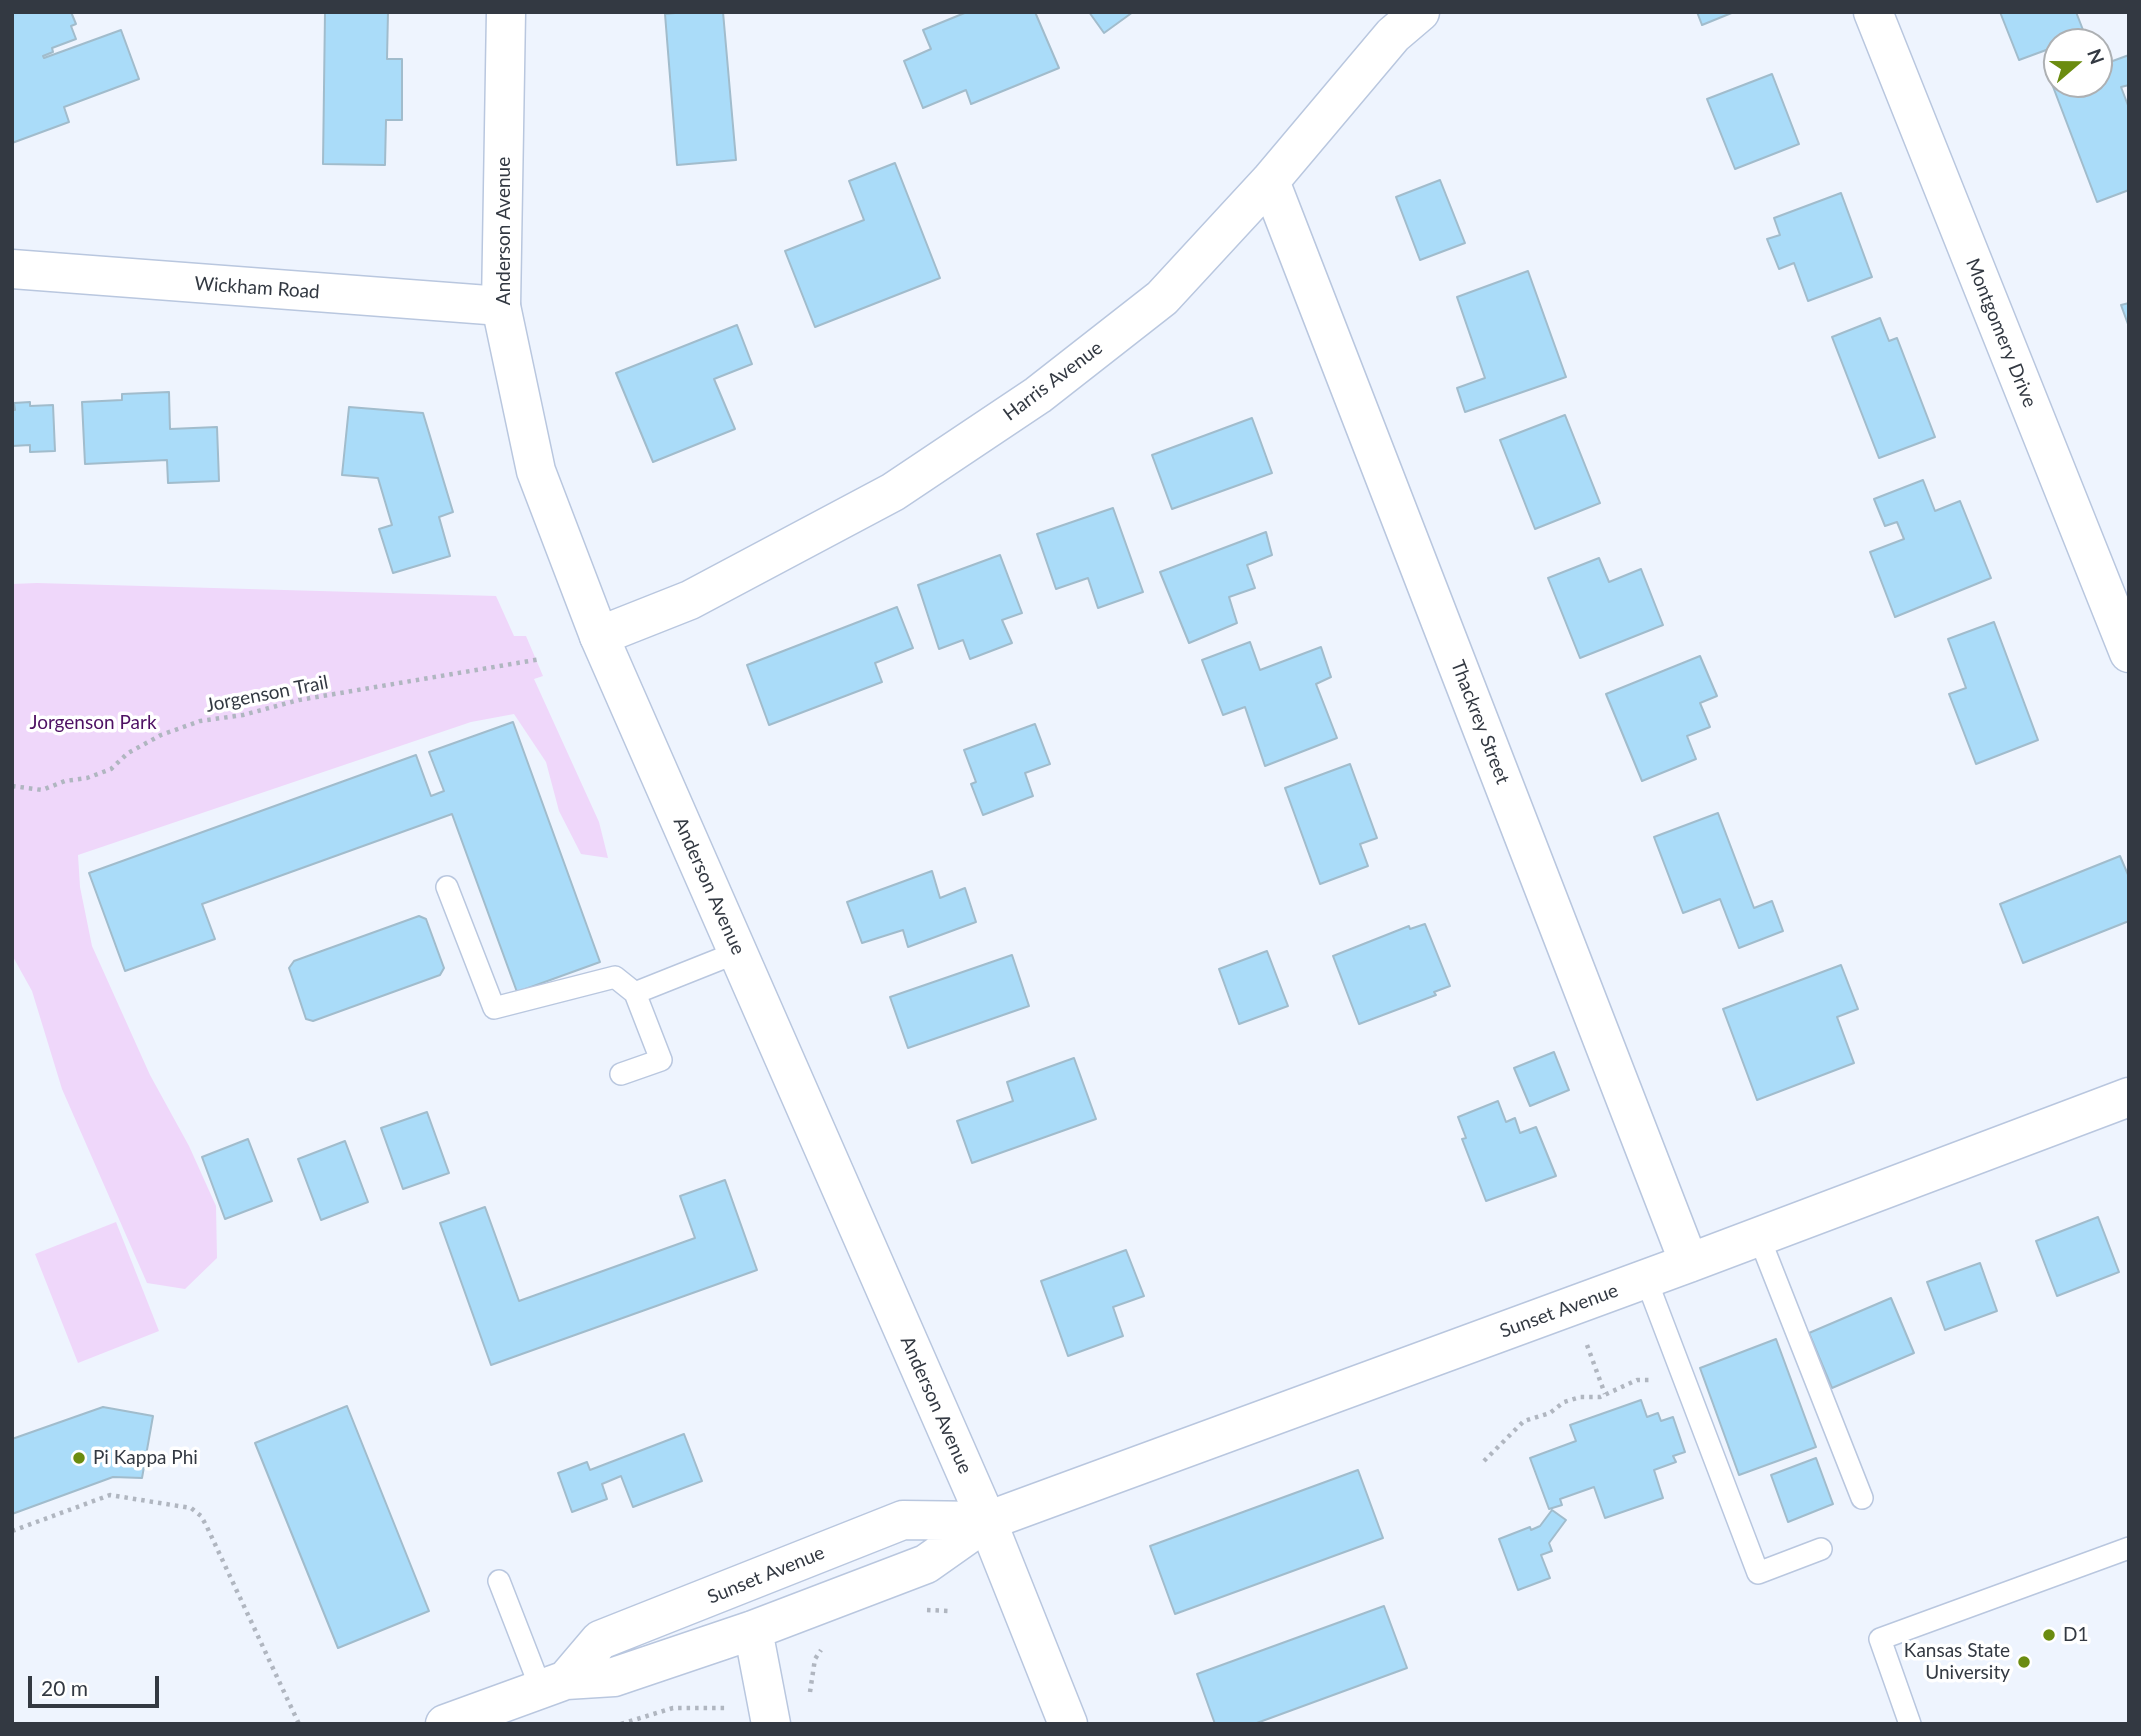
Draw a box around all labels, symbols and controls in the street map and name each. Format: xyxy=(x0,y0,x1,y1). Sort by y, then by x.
north arrow xyxy=(2043,28,2113,98)
text: N xyxy=(2083,46,2110,67)
street label: Anderson Avenue xyxy=(493,157,515,305)
street label: Montgomery Drive xyxy=(1961,255,2041,411)
street label: Wickham Road xyxy=(194,272,320,304)
street label: Harris Avenue xyxy=(999,336,1107,426)
street label: Thackrey Street xyxy=(1446,657,1514,787)
street label: Jorgenson Trail xyxy=(204,671,330,717)
park label: Jorgenson Park xyxy=(29,712,157,734)
street label: Anderson Avenue xyxy=(668,814,750,958)
street label: Sunset Avenue xyxy=(1497,1279,1621,1343)
street label: Anderson Avenue xyxy=(895,1333,977,1477)
place label: Pi Kappa Phi xyxy=(93,1447,198,1469)
marker: Pi Kappa Phi xyxy=(71,1450,87,1466)
street label: Sunset Avenue xyxy=(704,1541,828,1609)
place label: D1 xyxy=(2063,1624,2088,1646)
marker: D1 xyxy=(2041,1627,2057,1643)
place label: Kansas State University xyxy=(1904,1640,2010,1684)
marker: Kansas State University xyxy=(2016,1654,2032,1670)
scale bar xyxy=(32,1662,163,1706)
text: 20 m xyxy=(41,1675,88,1700)

